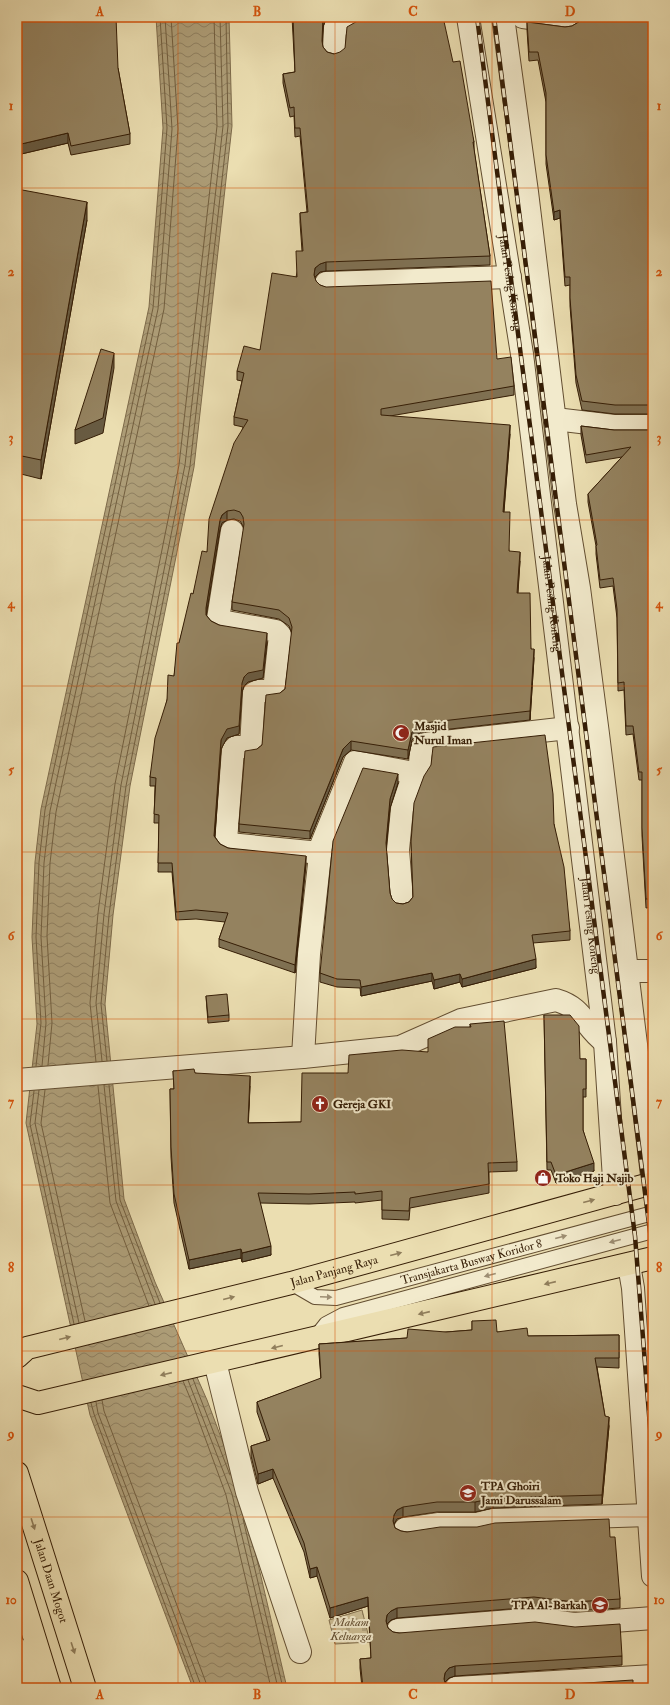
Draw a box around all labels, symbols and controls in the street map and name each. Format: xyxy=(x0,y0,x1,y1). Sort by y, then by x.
text: A xyxy=(95,4,105,20)
text: B xyxy=(253,4,261,20)
text: C xyxy=(408,4,418,20)
text: D xyxy=(565,4,576,20)
text: 1 xyxy=(9,98,14,114)
text: 1 xyxy=(657,98,662,114)
street label: Jalan Pesing Koneng xyxy=(495,232,526,333)
text: 2 xyxy=(8,264,15,280)
text: 2 xyxy=(656,264,663,280)
text: 3 xyxy=(9,430,14,446)
text: 3 xyxy=(657,430,662,446)
street label: Jalan Pesing Koneng xyxy=(539,554,566,654)
text: 4 xyxy=(6,596,15,612)
text: 4 xyxy=(654,596,663,612)
place label: Masjid Nurul Iman xyxy=(413,719,473,748)
mosque icon: Masjid Nurul Iman xyxy=(391,723,411,743)
text: 5 xyxy=(8,762,14,778)
text: 5 xyxy=(656,762,662,778)
street label: Jalan Pesing Koneng xyxy=(578,875,604,976)
text: 6 xyxy=(8,928,16,944)
text: 6 xyxy=(656,928,664,944)
text: 7 xyxy=(8,1094,15,1110)
church icon: Gereja GKI xyxy=(310,1094,330,1114)
text: 7 xyxy=(656,1094,663,1110)
place label: Gereja GKI xyxy=(333,1097,391,1112)
shop icon: Toko Haji Najib xyxy=(533,1168,553,1188)
place label: Toko Haji Najib xyxy=(555,1171,633,1186)
one-way arrow xyxy=(583,1198,595,1204)
one-way arrow xyxy=(554,1234,567,1240)
street label: Transjakarta Busway Koridor 8 xyxy=(399,1235,544,1288)
one-way arrow xyxy=(609,1239,622,1245)
one-way arrow xyxy=(391,1251,403,1257)
street label: Jalan Panjang Raya xyxy=(288,1252,380,1291)
text: 8 xyxy=(8,1260,14,1276)
text: 8 xyxy=(656,1260,662,1276)
one-way arrow xyxy=(484,1272,496,1278)
one-way arrow xyxy=(544,1280,556,1286)
one-way arrow xyxy=(320,1294,333,1301)
one-way arrow xyxy=(223,1295,235,1301)
one-way arrow xyxy=(418,1310,430,1316)
one-way arrow xyxy=(58,1335,71,1341)
one-way arrow xyxy=(271,1344,283,1350)
one-way arrow xyxy=(160,1372,172,1378)
text: 9 xyxy=(6,1426,15,1442)
text: 9 xyxy=(654,1426,663,1442)
place label: TPA Ghoiri Jami Darussalam xyxy=(480,1479,562,1508)
school or university icon: TPA Ghoiri Jami Darussalam xyxy=(458,1483,478,1503)
one-way arrow xyxy=(30,1518,36,1530)
street label: Jalan Daan Mogot xyxy=(30,1536,71,1625)
text: 10 xyxy=(5,1592,17,1608)
text: 10 xyxy=(653,1592,665,1608)
school or university icon: TPA Al-Barkah xyxy=(590,1595,610,1615)
place label: TPA Al-Barkah xyxy=(510,1598,588,1613)
park label: Makam Keluarga xyxy=(329,1615,372,1644)
one-way arrow xyxy=(70,1642,76,1654)
text: A xyxy=(95,1687,105,1703)
text: B xyxy=(253,1687,261,1703)
text: C xyxy=(408,1687,418,1703)
text: D xyxy=(565,1687,576,1703)

